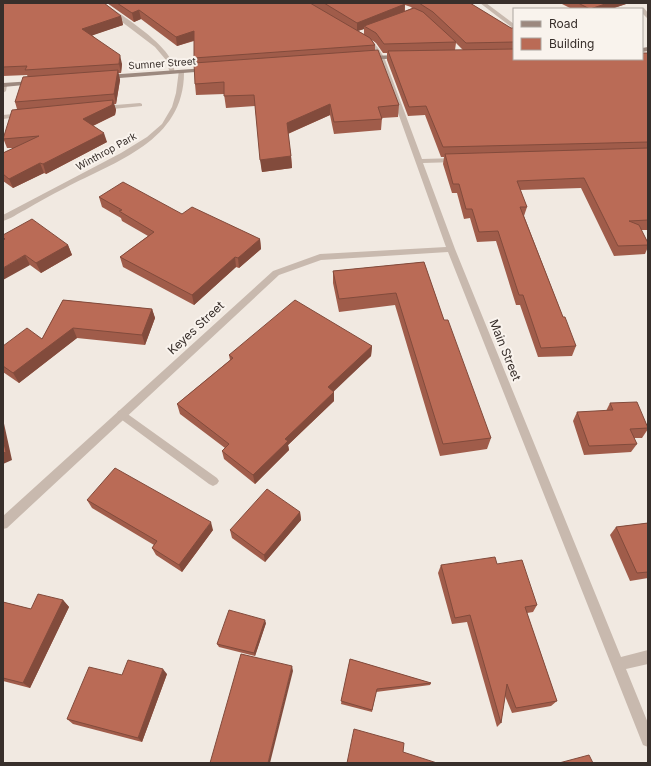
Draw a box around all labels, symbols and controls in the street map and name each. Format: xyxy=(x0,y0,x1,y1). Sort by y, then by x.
legend xyxy=(513,8,643,60)
text: Road xyxy=(549,16,578,31)
text: Building xyxy=(549,36,594,51)
street label: Sumner Street xyxy=(128,55,197,71)
street label: Winthrop Park xyxy=(74,129,139,173)
street label: Keyes Street xyxy=(164,298,227,357)
street label: Main Street xyxy=(486,317,525,383)

